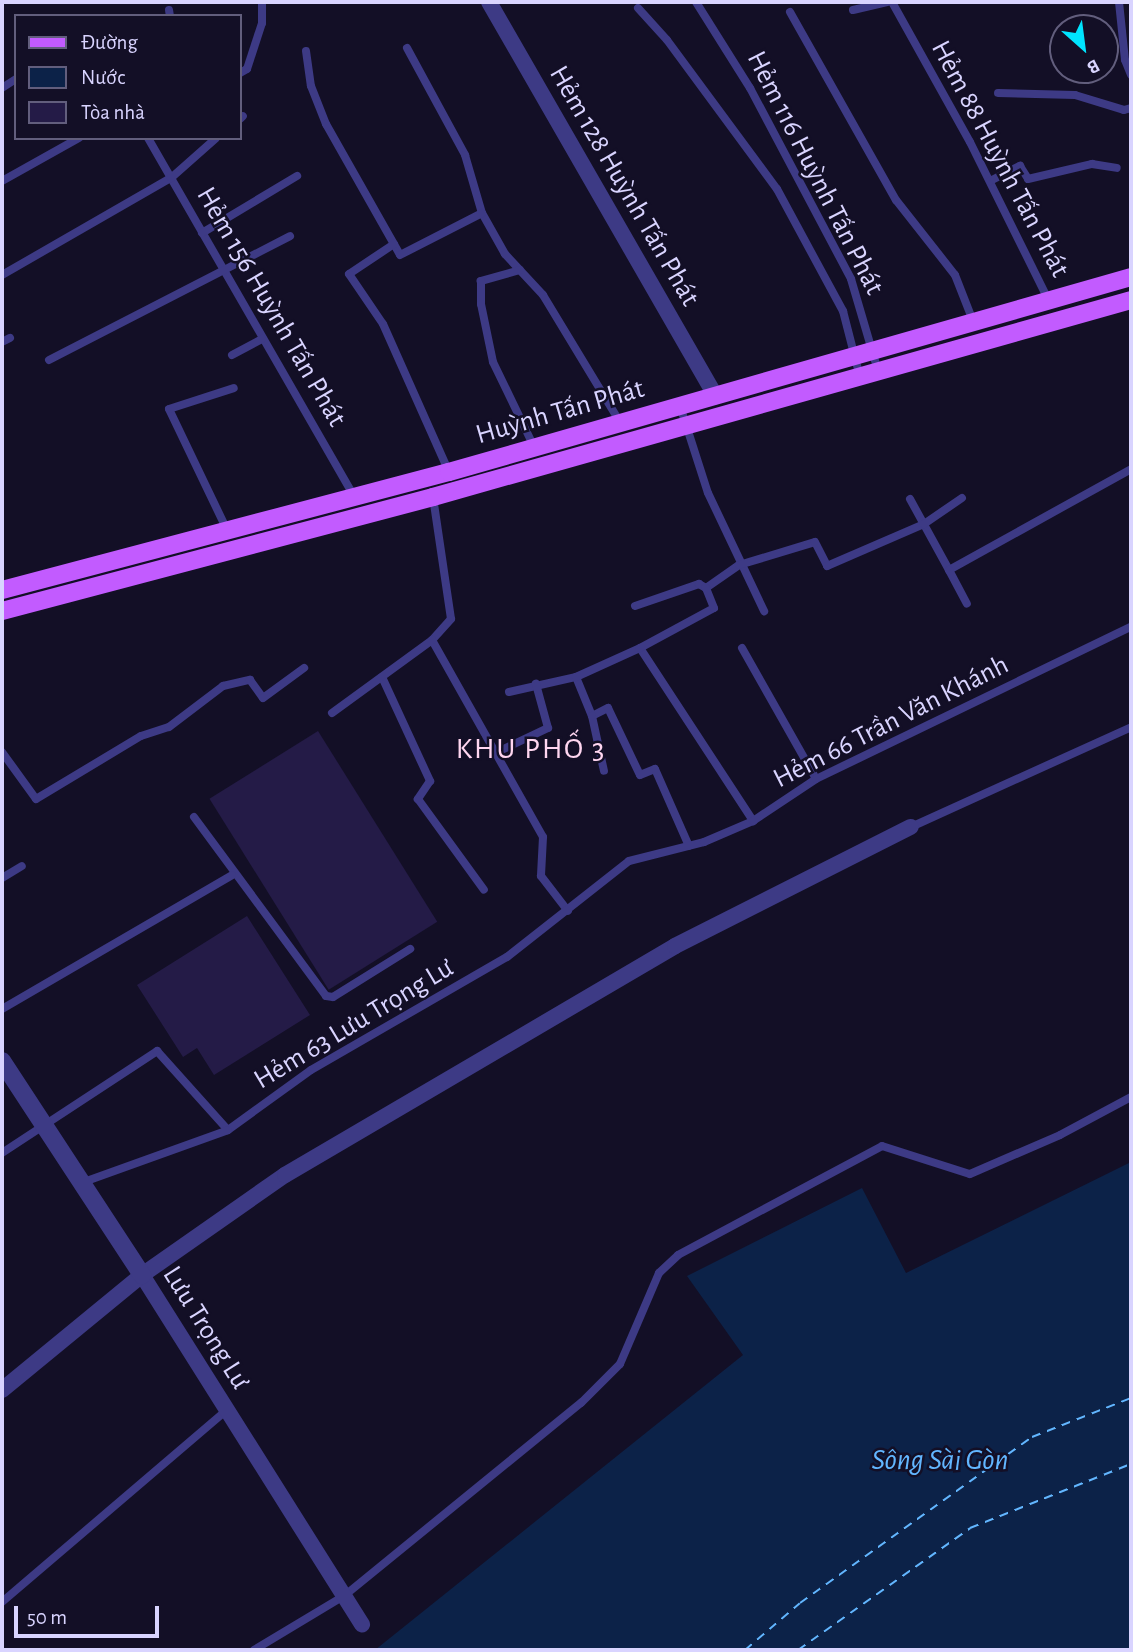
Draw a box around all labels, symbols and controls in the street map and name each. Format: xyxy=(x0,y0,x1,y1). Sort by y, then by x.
legend xyxy=(14,14,242,140)
north arrow xyxy=(1049,14,1119,84)
text: Đường xyxy=(81,32,138,53)
street label: Hẻm 88 Huỳnh Tấn Phát xyxy=(923,35,1077,283)
street label: Hẻm 116 Huỳnh Tấn Phát xyxy=(739,46,891,300)
text: B xyxy=(1084,55,1102,77)
street label: Hẻm 128 Huỳnh Tấn Phát xyxy=(541,60,707,312)
text: Nước xyxy=(81,67,125,88)
text: Tòa nhà xyxy=(81,102,145,123)
street label: Hẻm 156 Huỳnh Tấn Phát xyxy=(189,181,353,433)
street label: Huỳnh Tấn Phát xyxy=(472,372,648,452)
street label: Hẻm 66 Trần Văn Khánh xyxy=(768,648,1014,796)
district label: KHU PHỐ 3 xyxy=(457,731,605,767)
street label: Hẻm 63 Lưu Trọng Lư xyxy=(248,951,460,1097)
street label: Lưu Trọng Lư xyxy=(155,1260,257,1396)
water label: Sông Sài Gòn xyxy=(872,1442,1008,1478)
scale bar xyxy=(18,1592,163,1636)
text: 50 m xyxy=(27,1607,67,1628)

